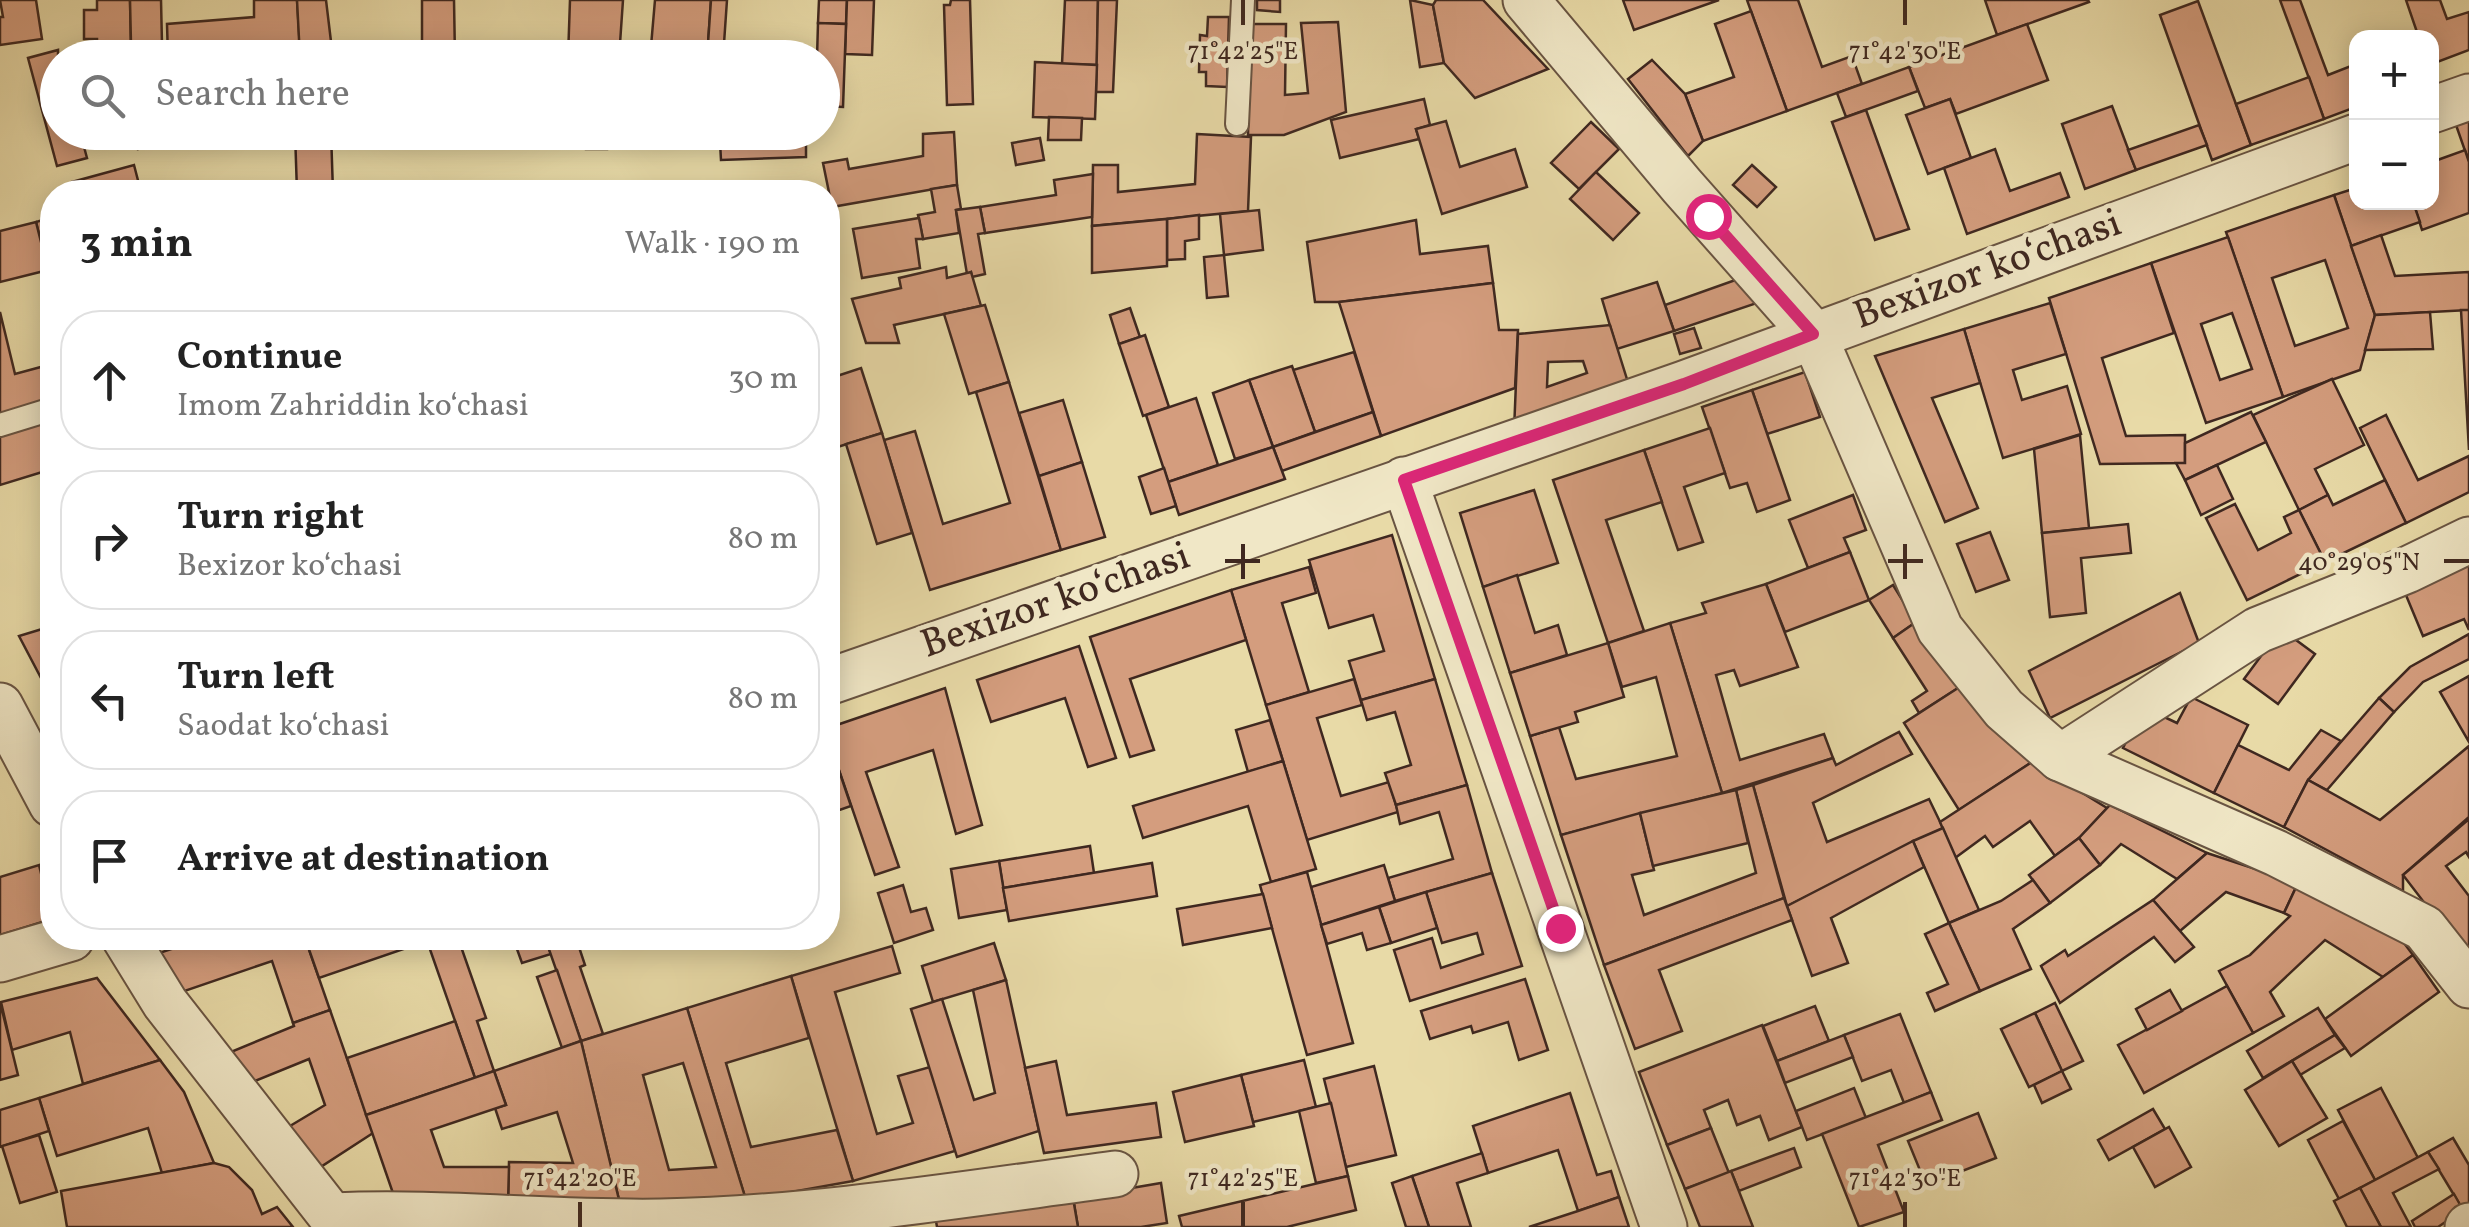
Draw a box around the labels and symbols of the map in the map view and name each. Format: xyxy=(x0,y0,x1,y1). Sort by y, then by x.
text: 71°42'25"E xyxy=(1188,35,1298,70)
text: 71°42'30"E xyxy=(1849,35,1961,70)
route start xyxy=(1686,194,1732,240)
street label: Bexizor koʻchasi xyxy=(1846,197,2130,345)
street label: Bexizor koʻchasi xyxy=(914,530,1198,674)
text: 40°29'05"N xyxy=(2298,546,2420,581)
route end xyxy=(1538,906,1584,952)
text: 71°42'20"E xyxy=(523,1162,637,1197)
text: 71°42'25"E xyxy=(1188,1162,1298,1197)
text: 71°42'30"E xyxy=(1849,1162,1961,1197)

